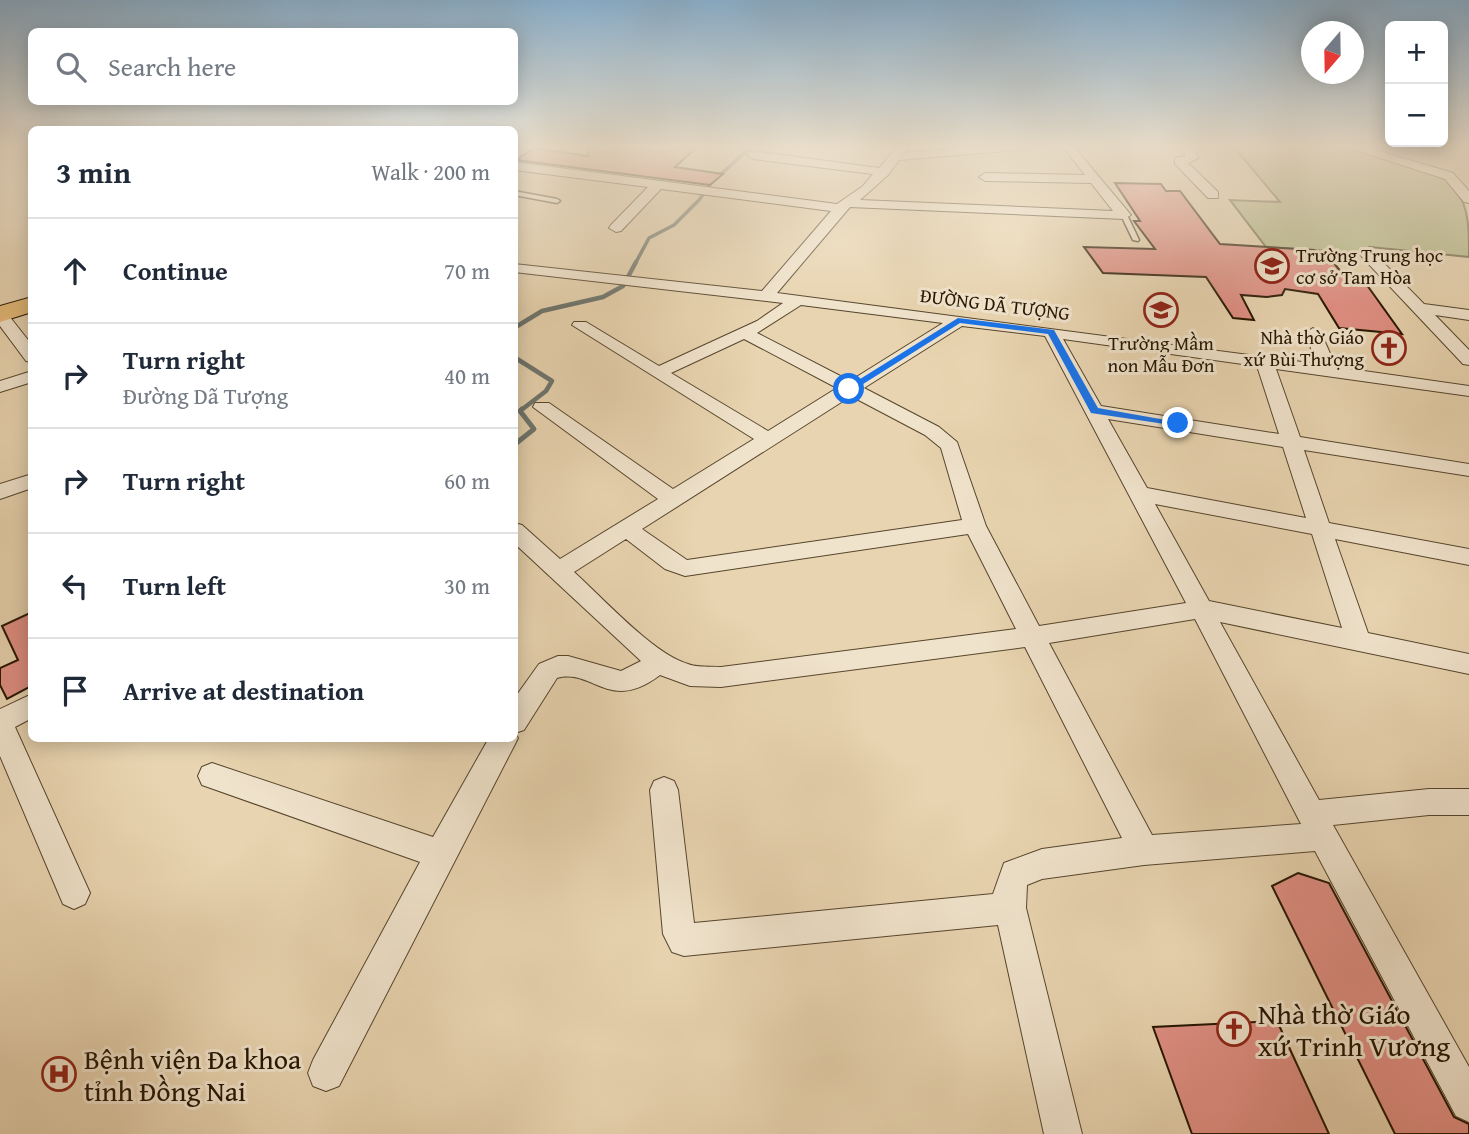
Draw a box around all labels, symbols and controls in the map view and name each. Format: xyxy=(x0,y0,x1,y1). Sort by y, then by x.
north arrow xyxy=(1301,21,1364,84)
map controls xyxy=(1385,21,1448,147)
button: + xyxy=(1385,21,1448,84)
search box xyxy=(28,28,518,105)
text: Search here xyxy=(108,47,236,86)
icon: search xyxy=(52,48,90,86)
button: − xyxy=(1385,84,1448,147)
text: 3 min xyxy=(56,150,131,194)
text: Walk · 200 m xyxy=(371,155,490,188)
place label: Trường Trung học cơ sở Tam Hòa xyxy=(1296,241,1443,291)
school or university icon: Trường Trung học cơ sở Tam Hòa xyxy=(1253,247,1291,285)
text: Continue xyxy=(123,251,228,290)
icon: ahead xyxy=(56,252,94,290)
text: 70 m xyxy=(444,254,490,287)
street label: ĐƯỜNG DÃ TƯỢNG xyxy=(919,281,1071,327)
school or university icon: Trường Mầm non Mẫu Đơn xyxy=(1142,291,1180,329)
place label: Nhà thờ Giáo xứ Bùi Thượng xyxy=(1243,323,1365,373)
place label: Trường Mầm non Mẫu Đơn xyxy=(1108,329,1215,379)
church icon: Nhà thờ Giáo xứ Bùi Thượng xyxy=(1370,329,1408,367)
text: Turn right xyxy=(123,340,245,379)
icon: right xyxy=(56,357,94,395)
text: 40 m xyxy=(444,359,490,392)
route start xyxy=(833,373,864,404)
text: Đường Dã Tượng xyxy=(123,379,288,412)
route end xyxy=(1162,407,1193,438)
text: Turn right xyxy=(123,461,245,500)
icon: right xyxy=(56,462,94,500)
text: 60 m xyxy=(444,464,490,497)
text: Turn left xyxy=(123,566,226,605)
icon: left xyxy=(56,567,94,605)
text: 30 m xyxy=(444,569,490,602)
text: Arrive at destination xyxy=(123,671,364,710)
icon: arrive xyxy=(56,672,94,710)
place label: Nhà thờ Giáo xứ Trinh Vương xyxy=(1258,993,1450,1066)
church icon: Nhà thờ Giáo xứ Trinh Vương xyxy=(1215,1010,1253,1048)
place label: Bệnh viện Đa khoa tỉnh Đồng Nai xyxy=(84,1038,302,1111)
hospital icon: Bệnh viện Đa khoa tỉnh Đồng Nai xyxy=(40,1055,78,1093)

